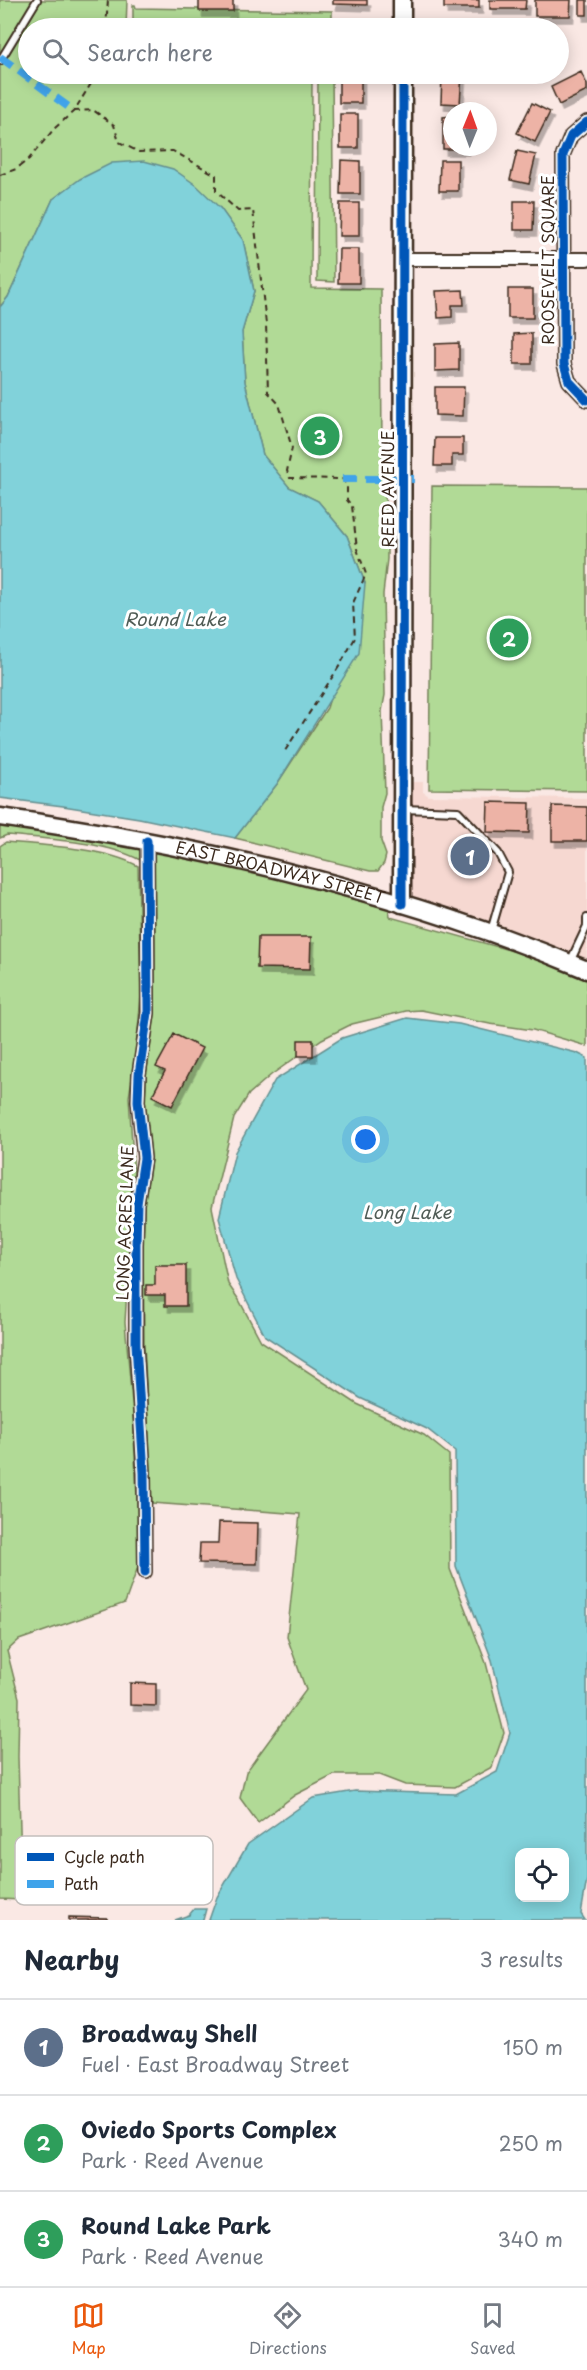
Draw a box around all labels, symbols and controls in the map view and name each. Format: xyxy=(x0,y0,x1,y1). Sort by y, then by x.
search box xyxy=(18,18,569,84)
icon: search xyxy=(39,35,72,68)
text: Search here xyxy=(87,35,213,68)
north arrow xyxy=(443,102,497,156)
street label: ROOSEVELT SQUARE xyxy=(535,175,559,345)
pin: 3 xyxy=(300,414,340,458)
street label: REED AVENUE xyxy=(375,431,399,547)
water label: Round Lake xyxy=(125,605,227,632)
pin: 2 xyxy=(490,616,528,660)
street label: EAST BROADWAY STREET xyxy=(174,834,388,909)
pin: 1 xyxy=(450,834,490,878)
your location xyxy=(351,1125,380,1154)
street label: LONG ACRES LANE xyxy=(109,1145,139,1301)
water label: Long Lake xyxy=(363,1198,453,1225)
legend xyxy=(15,1836,213,1905)
text: Cycle path xyxy=(64,1844,145,1868)
map controls xyxy=(515,1848,569,1902)
button: locate xyxy=(515,1848,569,1902)
text: Path xyxy=(64,1871,99,1895)
text: Nearby xyxy=(24,1940,119,1979)
text: 3 results xyxy=(480,1944,563,1974)
text: Broadway Shell xyxy=(81,2016,257,2049)
text: 1 xyxy=(39,2032,48,2062)
text: 150 m xyxy=(503,2032,563,2062)
text: Fuel · East Broadway Street xyxy=(81,2049,349,2079)
text: Oviedo Sports Complex xyxy=(81,2112,337,2145)
text: 2 xyxy=(36,2128,51,2158)
text: 250 m xyxy=(499,2128,563,2158)
text: Park · Reed Avenue xyxy=(81,2145,264,2175)
text: Round Lake Park xyxy=(81,2208,271,2241)
text: 3 xyxy=(37,2224,50,2254)
text: 340 m xyxy=(498,2224,563,2254)
text: Park · Reed Avenue xyxy=(81,2241,264,2271)
tab: Map xyxy=(72,2299,106,2359)
tab: Directions xyxy=(249,2299,327,2359)
tab: Saved xyxy=(470,2299,515,2359)

